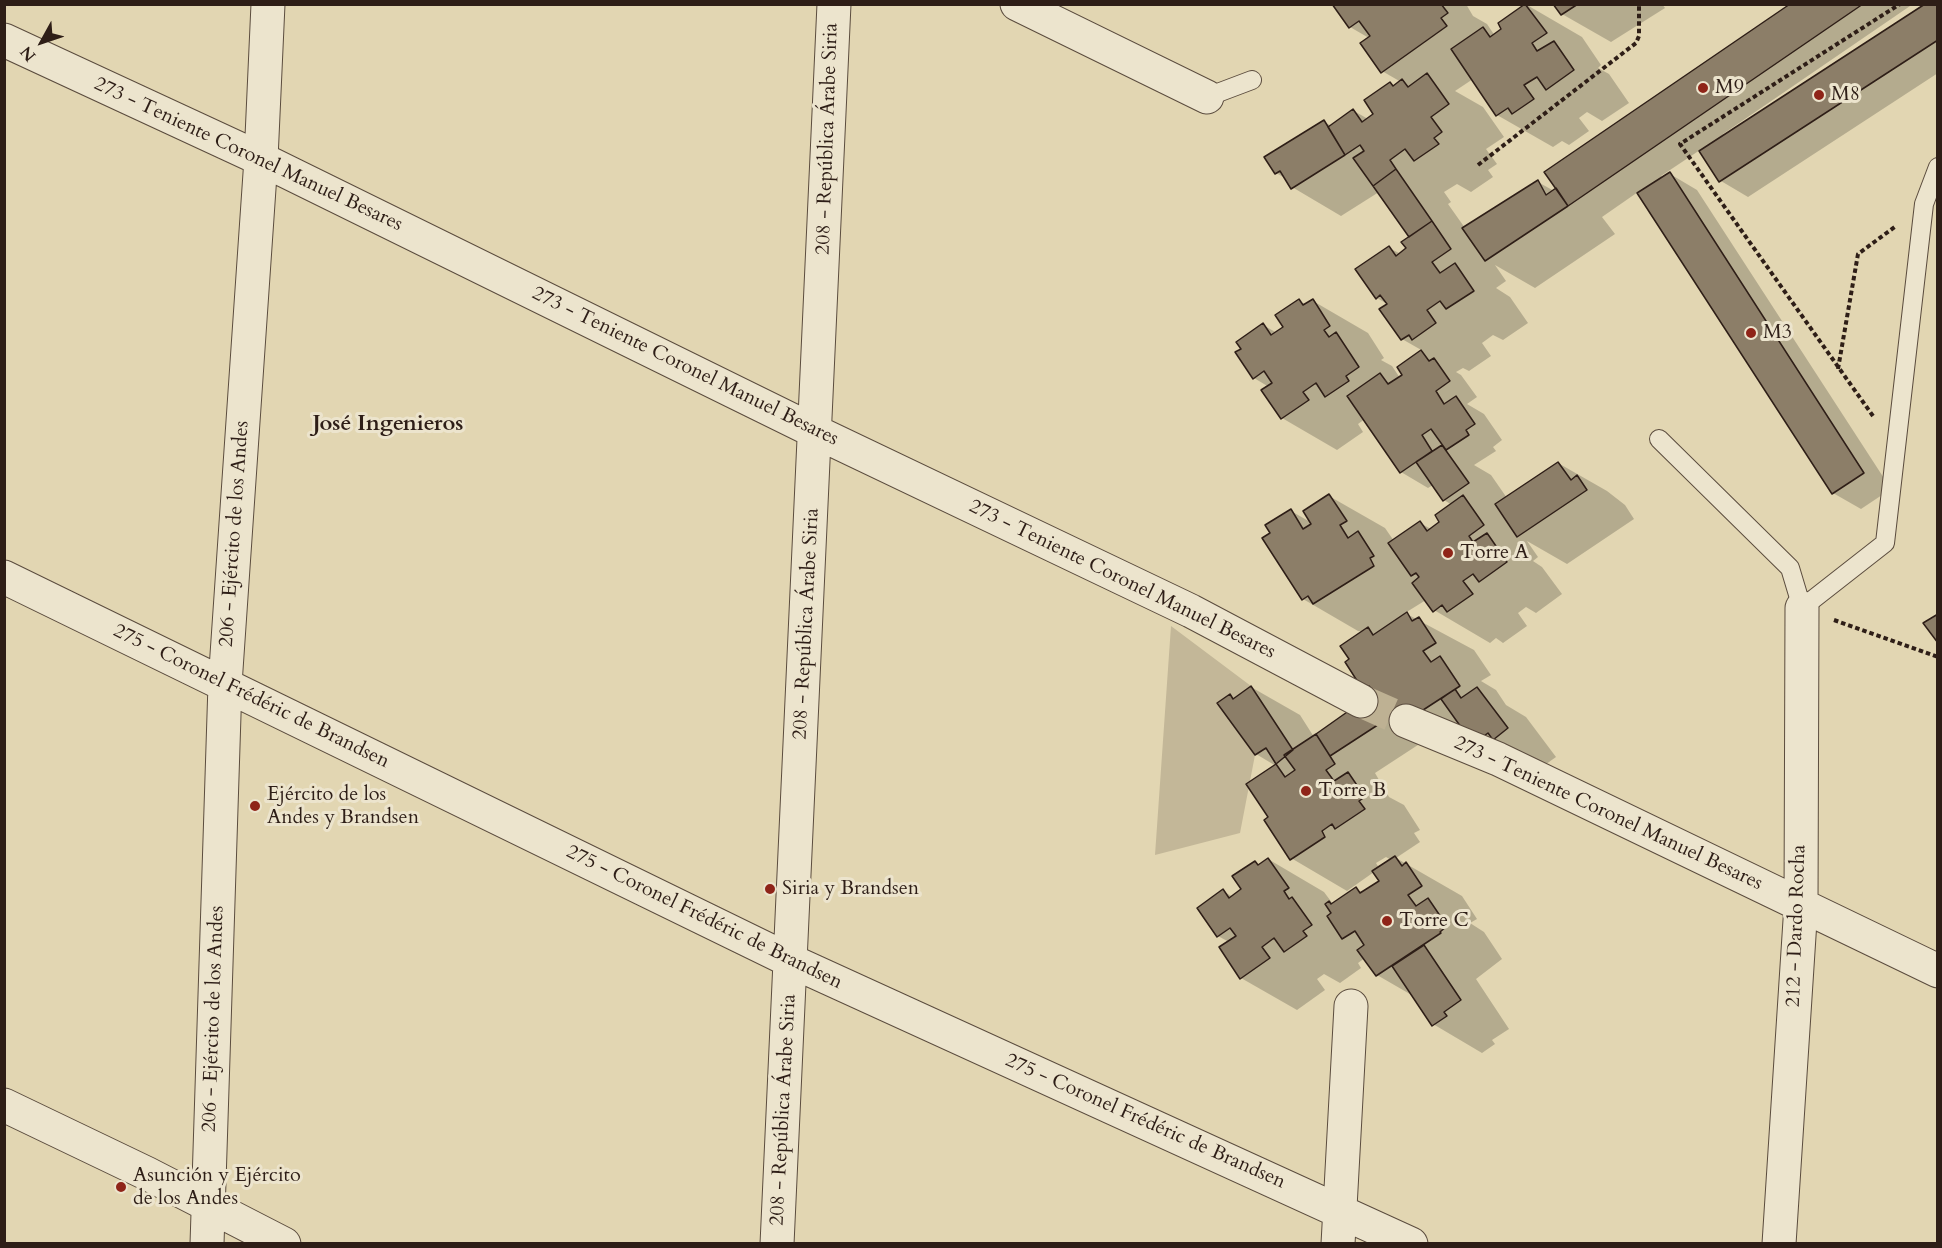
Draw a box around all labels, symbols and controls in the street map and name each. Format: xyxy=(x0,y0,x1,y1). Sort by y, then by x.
north arrow xyxy=(12,12,72,72)
street label: 208 - República Árabe Siria xyxy=(812,23,844,255)
text: N xyxy=(15,41,41,66)
street label: 273 - Teniente Coronel Manuel Besares xyxy=(90,73,406,237)
place label: M9 xyxy=(1715,76,1744,100)
marker: M9 xyxy=(1696,81,1710,95)
place label: M8 xyxy=(1831,83,1860,107)
marker: M8 xyxy=(1812,88,1826,102)
street label: 273 - Teniente Coronel Manuel Besares xyxy=(528,282,842,452)
place label: M3 xyxy=(1763,321,1792,345)
marker: M3 xyxy=(1744,326,1758,340)
district label: José Ingenieros xyxy=(313,412,463,438)
street label: 206 - Ejército de los Andes xyxy=(215,420,255,648)
street label: 273 - Teniente Coronel Manuel Besares xyxy=(965,495,1279,665)
street label: 208 - República Árabe Siria xyxy=(789,507,825,741)
place label: Torre A xyxy=(1460,541,1529,565)
marker: Torre A xyxy=(1441,546,1455,560)
street label: 275 - Coronel Frédéric de Brandsen xyxy=(109,620,393,774)
street label: 273 - Teniente Coronel Manuel Besares xyxy=(1450,732,1766,896)
place label: Torre B xyxy=(1318,779,1386,803)
place label: Ejército de los Andes y Brandsen xyxy=(267,783,419,830)
marker: Torre B xyxy=(1299,784,1313,798)
marker: Ejército de los Andes y Brandsen xyxy=(248,799,262,813)
street label: 275 - Coronel Frédéric de Brandsen xyxy=(562,841,846,995)
street label: 212 - Dardo Rocha xyxy=(1782,844,1812,1008)
place label: Siria y Brandsen xyxy=(782,877,919,901)
marker: Siria y Brandsen xyxy=(763,882,777,896)
street label: 206 - Ejército de los Andes xyxy=(198,905,230,1133)
place label: Torre C xyxy=(1399,909,1469,933)
marker: Torre C xyxy=(1380,914,1394,928)
street label: 208 - República Árabe Siria xyxy=(766,993,802,1227)
street label: 275 - Coronel Frédéric de Brandsen xyxy=(1001,1049,1289,1195)
place label: Asunción y Ejército de los Andes xyxy=(133,1164,301,1211)
marker: Asunción y Ejército de los Andes xyxy=(114,1180,128,1194)

